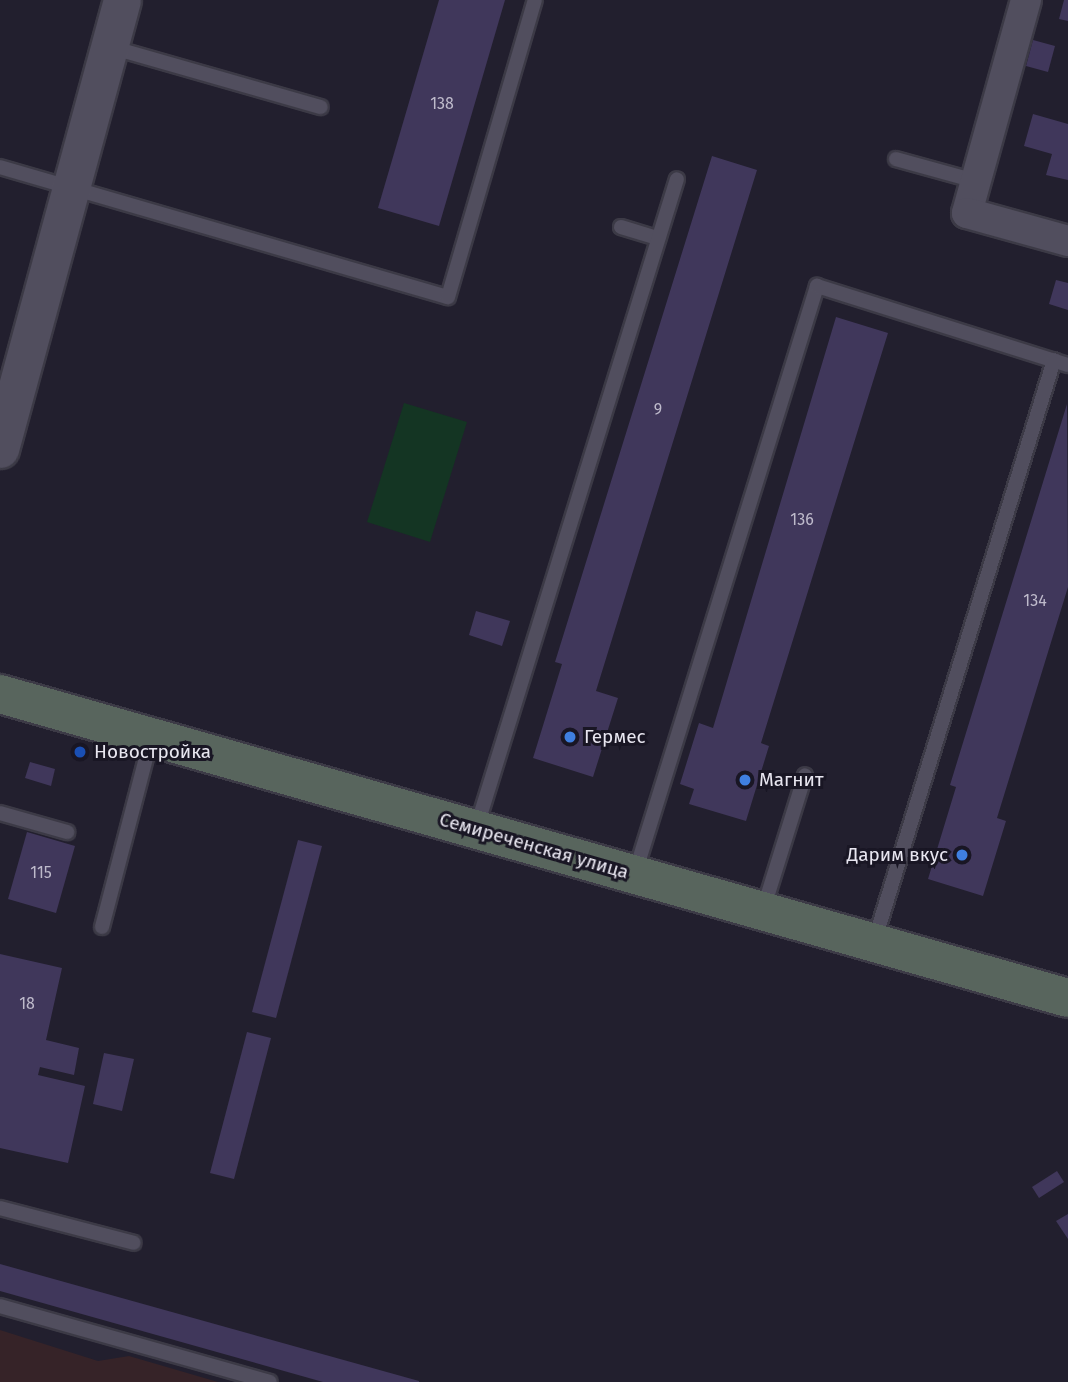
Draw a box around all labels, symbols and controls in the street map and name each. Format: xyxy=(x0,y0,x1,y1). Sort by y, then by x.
house number: 138 xyxy=(430,94,454,114)
house number: 9 xyxy=(654,400,662,420)
house number: 136 xyxy=(790,510,814,530)
house number: 134 xyxy=(1023,591,1047,611)
place label: Гермес xyxy=(584,726,646,748)
marker: Гермес xyxy=(562,729,578,745)
place label: Новостройка xyxy=(94,741,211,763)
marker: Новостройка xyxy=(72,744,88,760)
place label: Магнит xyxy=(759,769,824,791)
marker: Магнит xyxy=(737,772,753,788)
street label: Семиреченская улица xyxy=(437,808,631,884)
place label: Дарим вкус xyxy=(847,844,948,866)
marker: Дарим вкус xyxy=(954,847,970,863)
house number: 115 xyxy=(30,863,52,883)
house number: 18 xyxy=(19,994,35,1014)

